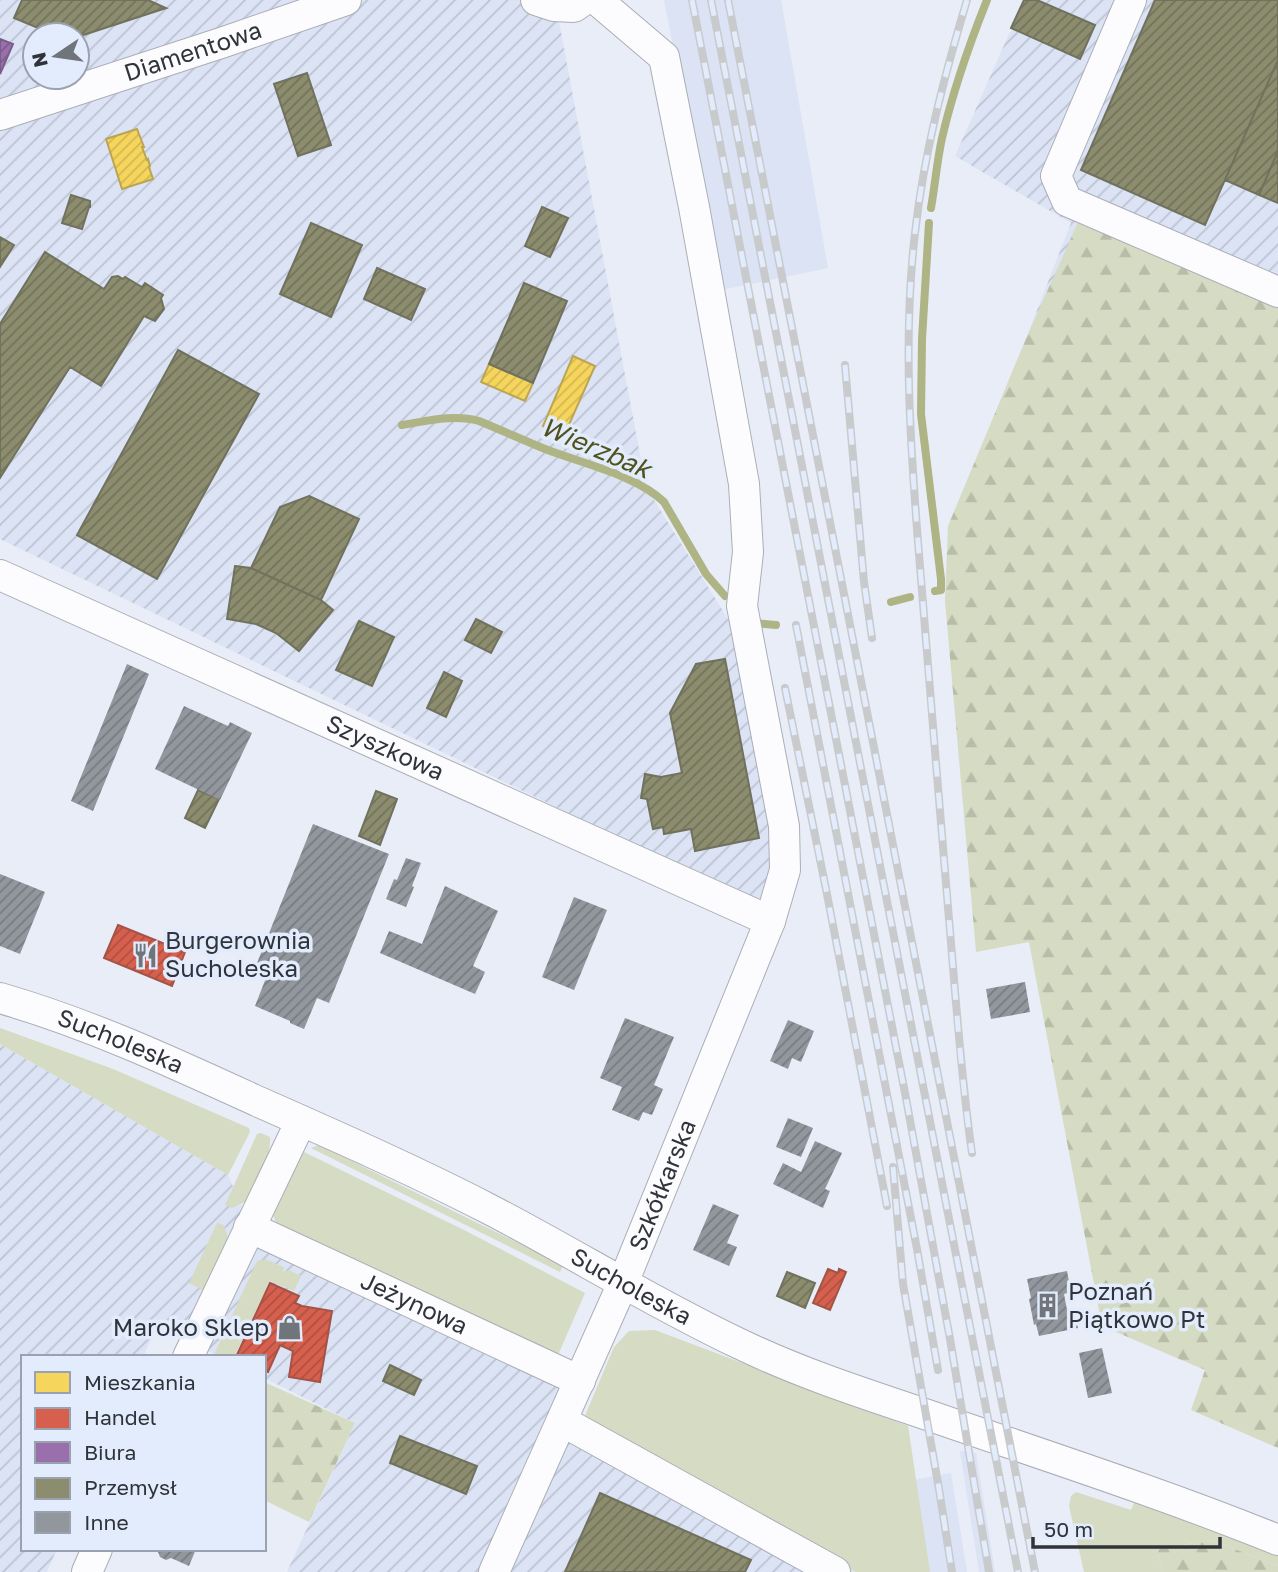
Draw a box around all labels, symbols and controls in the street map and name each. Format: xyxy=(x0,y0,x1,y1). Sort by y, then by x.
street label: Diamentowa xyxy=(120,14,265,87)
north arrow xyxy=(21,21,91,91)
text: N xyxy=(26,50,52,70)
water label: Wierzbak xyxy=(537,411,658,485)
street label: Szyszkowa xyxy=(322,708,449,786)
place label: Burgerownia Sucholeska xyxy=(165,925,311,982)
restaurant icon: Burgerownia Sucholeska xyxy=(131,941,159,969)
street label: Sucholeska xyxy=(54,1002,188,1079)
street label: Szkółkarska xyxy=(622,1115,701,1255)
street label: Sucholeska xyxy=(566,1241,697,1330)
street label: Jeżynowa xyxy=(357,1265,473,1340)
place label: Poznań Piątkowo Pt xyxy=(1068,1276,1205,1333)
building icon: Poznań Piątkowo Pt xyxy=(1034,1292,1062,1320)
place label: Maroko Sklep xyxy=(113,1312,269,1341)
shop icon: Maroko Sklep xyxy=(275,1314,303,1342)
legend xyxy=(21,1355,266,1551)
text: Mieszkania xyxy=(84,1369,196,1395)
text: Handel xyxy=(84,1404,157,1430)
text: Biura xyxy=(84,1439,136,1465)
text: Przemysł xyxy=(84,1474,177,1500)
scale bar xyxy=(1033,1506,1220,1550)
text: Inne xyxy=(84,1509,129,1535)
text: 50 m xyxy=(1044,1516,1093,1542)

